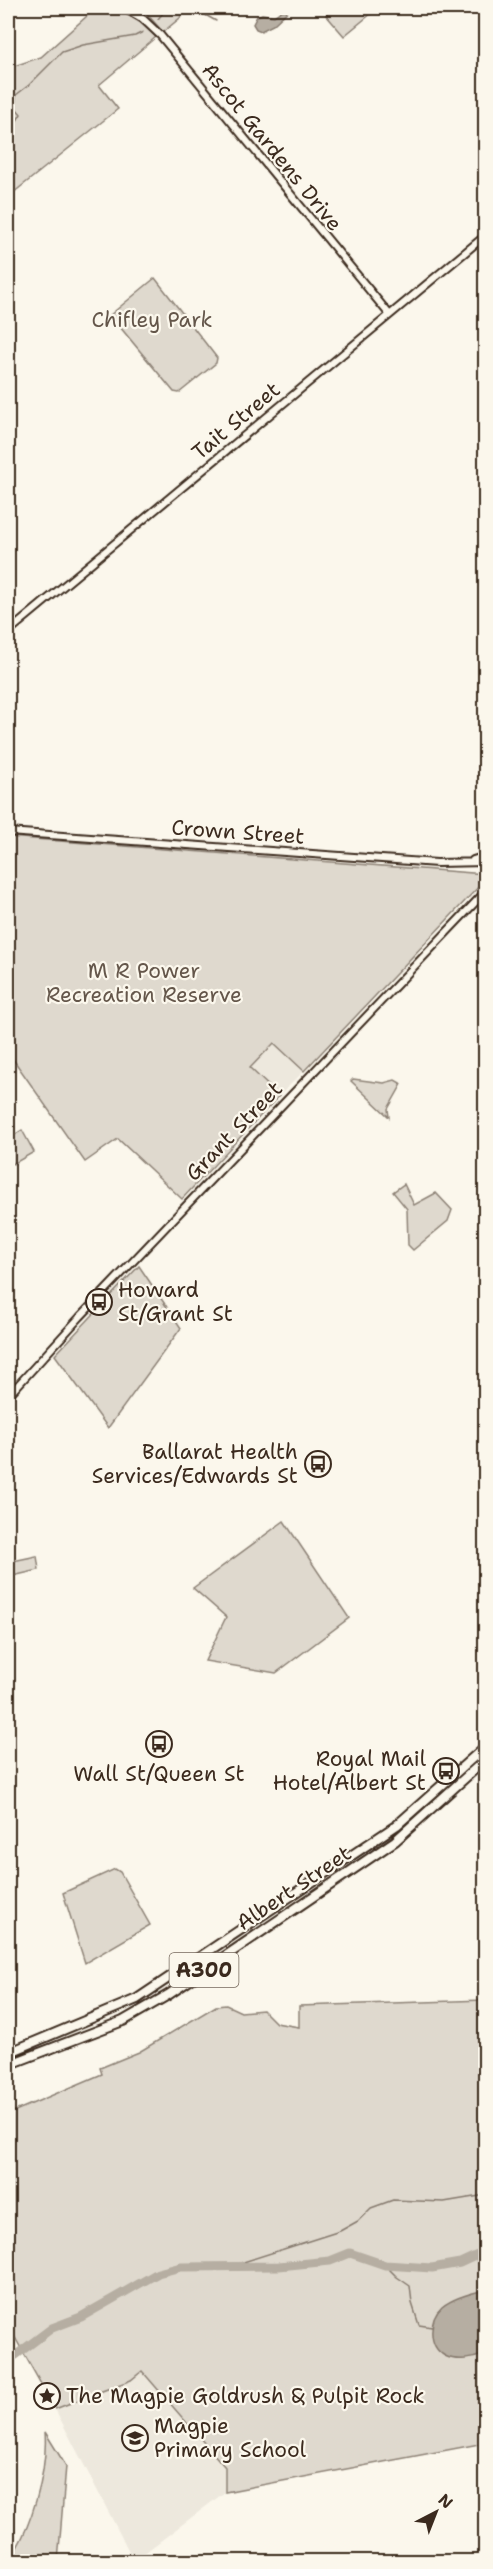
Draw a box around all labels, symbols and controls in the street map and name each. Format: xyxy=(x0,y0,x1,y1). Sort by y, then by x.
street label: Ascot Gardens Drive xyxy=(195,57,349,237)
park label: Chifley Park xyxy=(91,306,213,334)
street label: Tait Street xyxy=(186,376,286,466)
street label: Crown Street xyxy=(171,813,305,851)
park label: M R Power Recreation Reserve xyxy=(46,957,242,1009)
street label: Grant Street xyxy=(179,1075,289,1187)
place label: Howard St/Grant St xyxy=(118,1276,233,1328)
bus stop icon: Howard St/Grant St xyxy=(84,1287,114,1317)
place label: Ballarat Health Services/Edwards St xyxy=(92,1438,298,1490)
bus stop icon: Ballarat Health Services/Edwards St xyxy=(303,1449,333,1479)
bus stop icon: Wall St/Queen St xyxy=(144,1729,174,1759)
place label: Royal Mail Hotel/Albert St xyxy=(273,1745,427,1797)
bus stop icon: Royal Mail Hotel/Albert St xyxy=(431,1756,461,1786)
place label: Wall St/Queen St xyxy=(73,1760,245,1788)
street label: Albert Street xyxy=(231,1839,357,1937)
road number: A300 xyxy=(170,1953,238,1987)
place icon: The Magpie Goldrush & Pulpit Rock xyxy=(32,2381,62,2411)
place label: The Magpie Goldrush & Pulpit Rock xyxy=(66,2382,425,2410)
place label: Magpie Primary School xyxy=(154,2412,307,2464)
school or university icon: Magpie Primary School xyxy=(120,2423,150,2453)
north arrow xyxy=(406,2482,466,2542)
text: N xyxy=(434,2489,457,2513)

